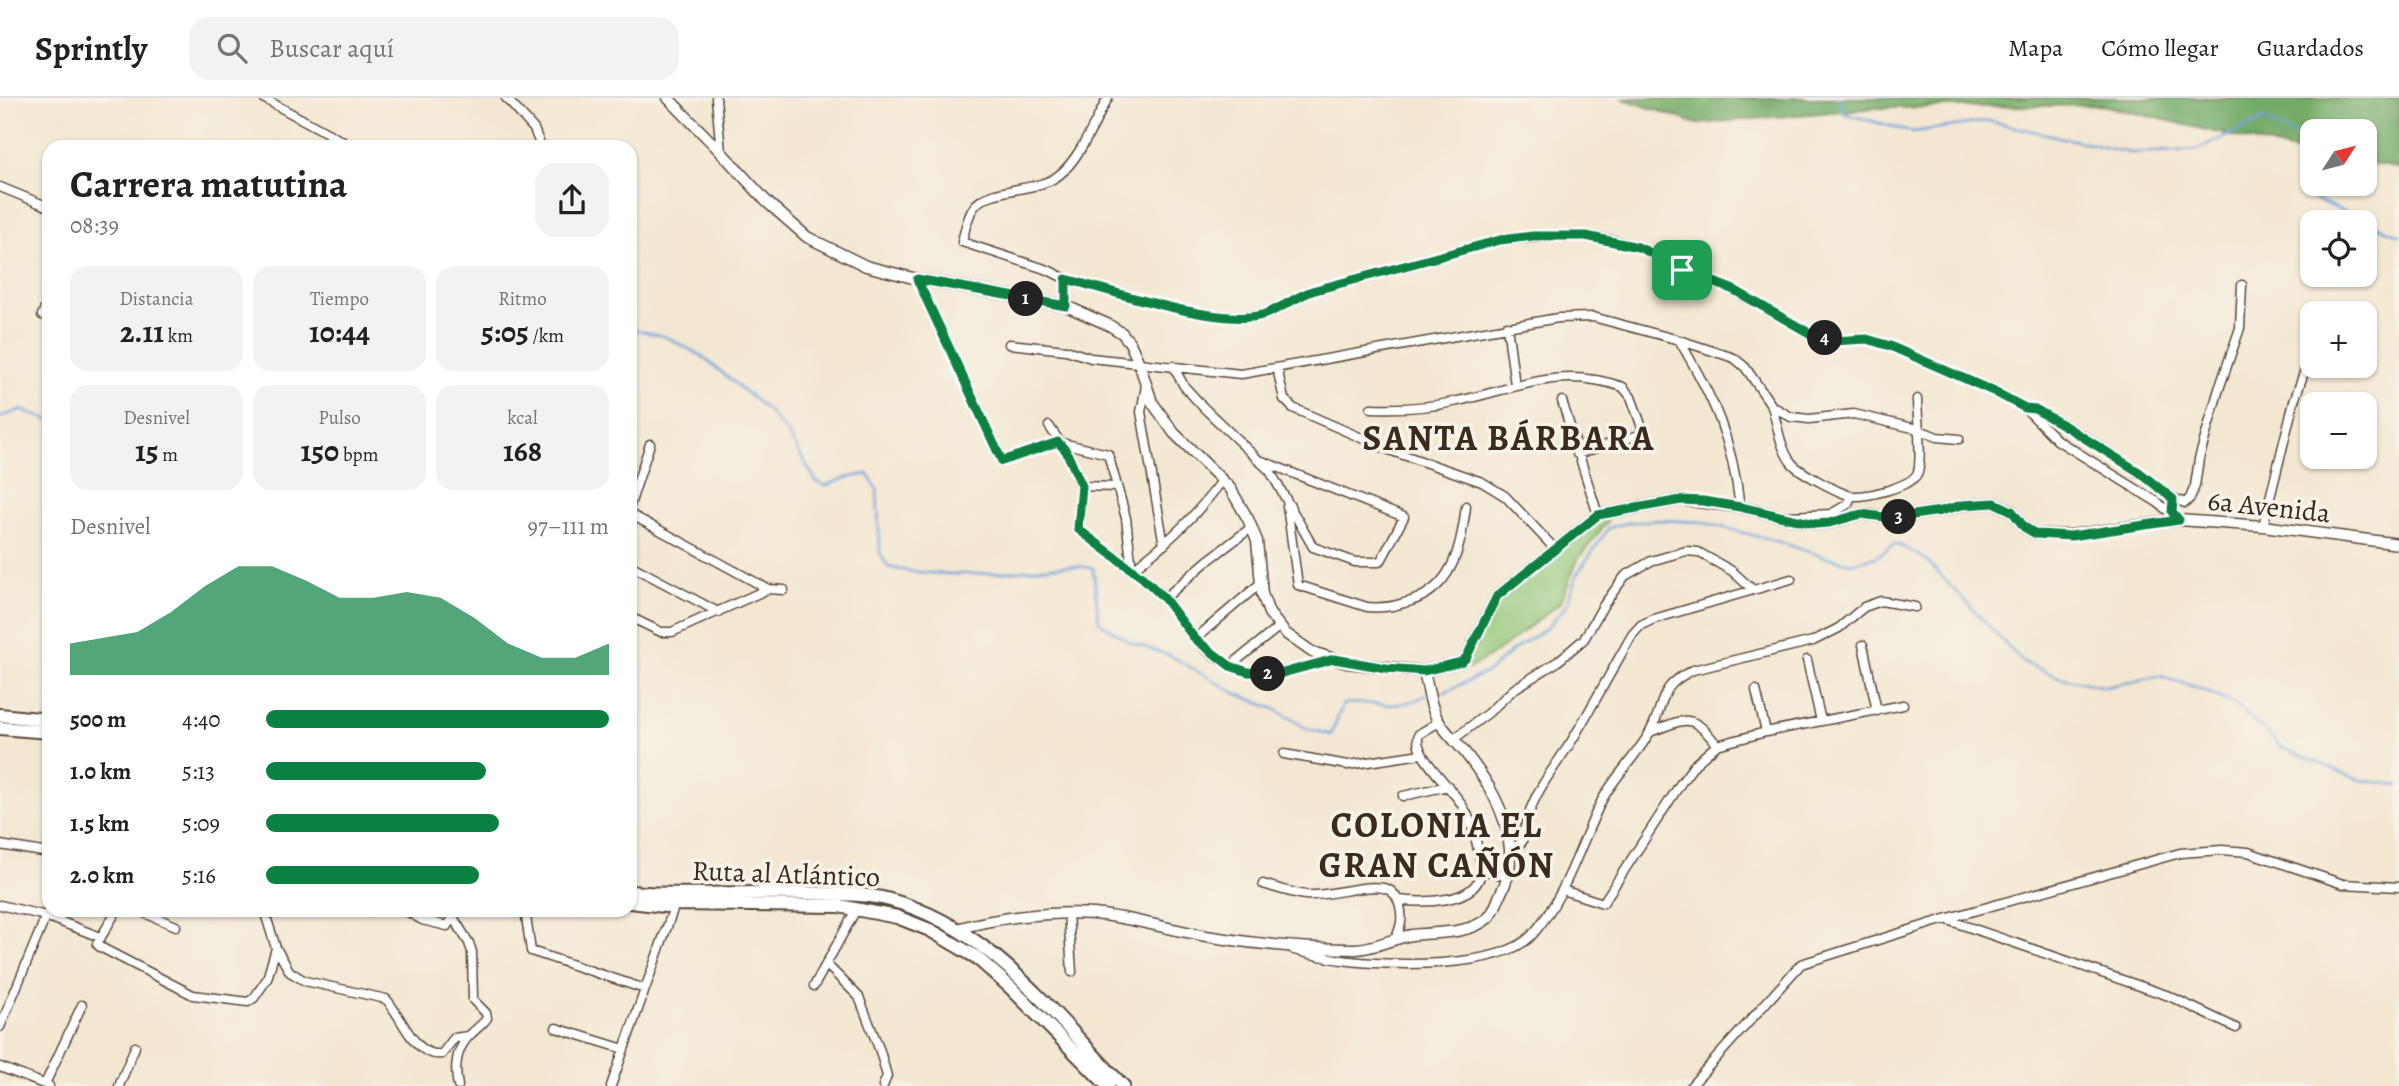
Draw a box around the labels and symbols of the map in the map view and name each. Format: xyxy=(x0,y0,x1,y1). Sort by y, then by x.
north arrow xyxy=(2300,119,2376,196)
pin xyxy=(1652,240,1712,300)
pin: 1 xyxy=(1009,282,1044,316)
pin: 4 xyxy=(1808,320,1842,356)
district label: SANTA BÁRBARA xyxy=(1363,414,1655,462)
street label: 6a Avenida xyxy=(2206,482,2332,532)
pin: 3 xyxy=(1882,500,1916,534)
pin: 2 xyxy=(1250,656,1286,692)
district label: COLONIA EL GRAN CAÑÓN xyxy=(1319,801,1555,889)
street label: Ruta al Atlántico xyxy=(691,852,881,896)

